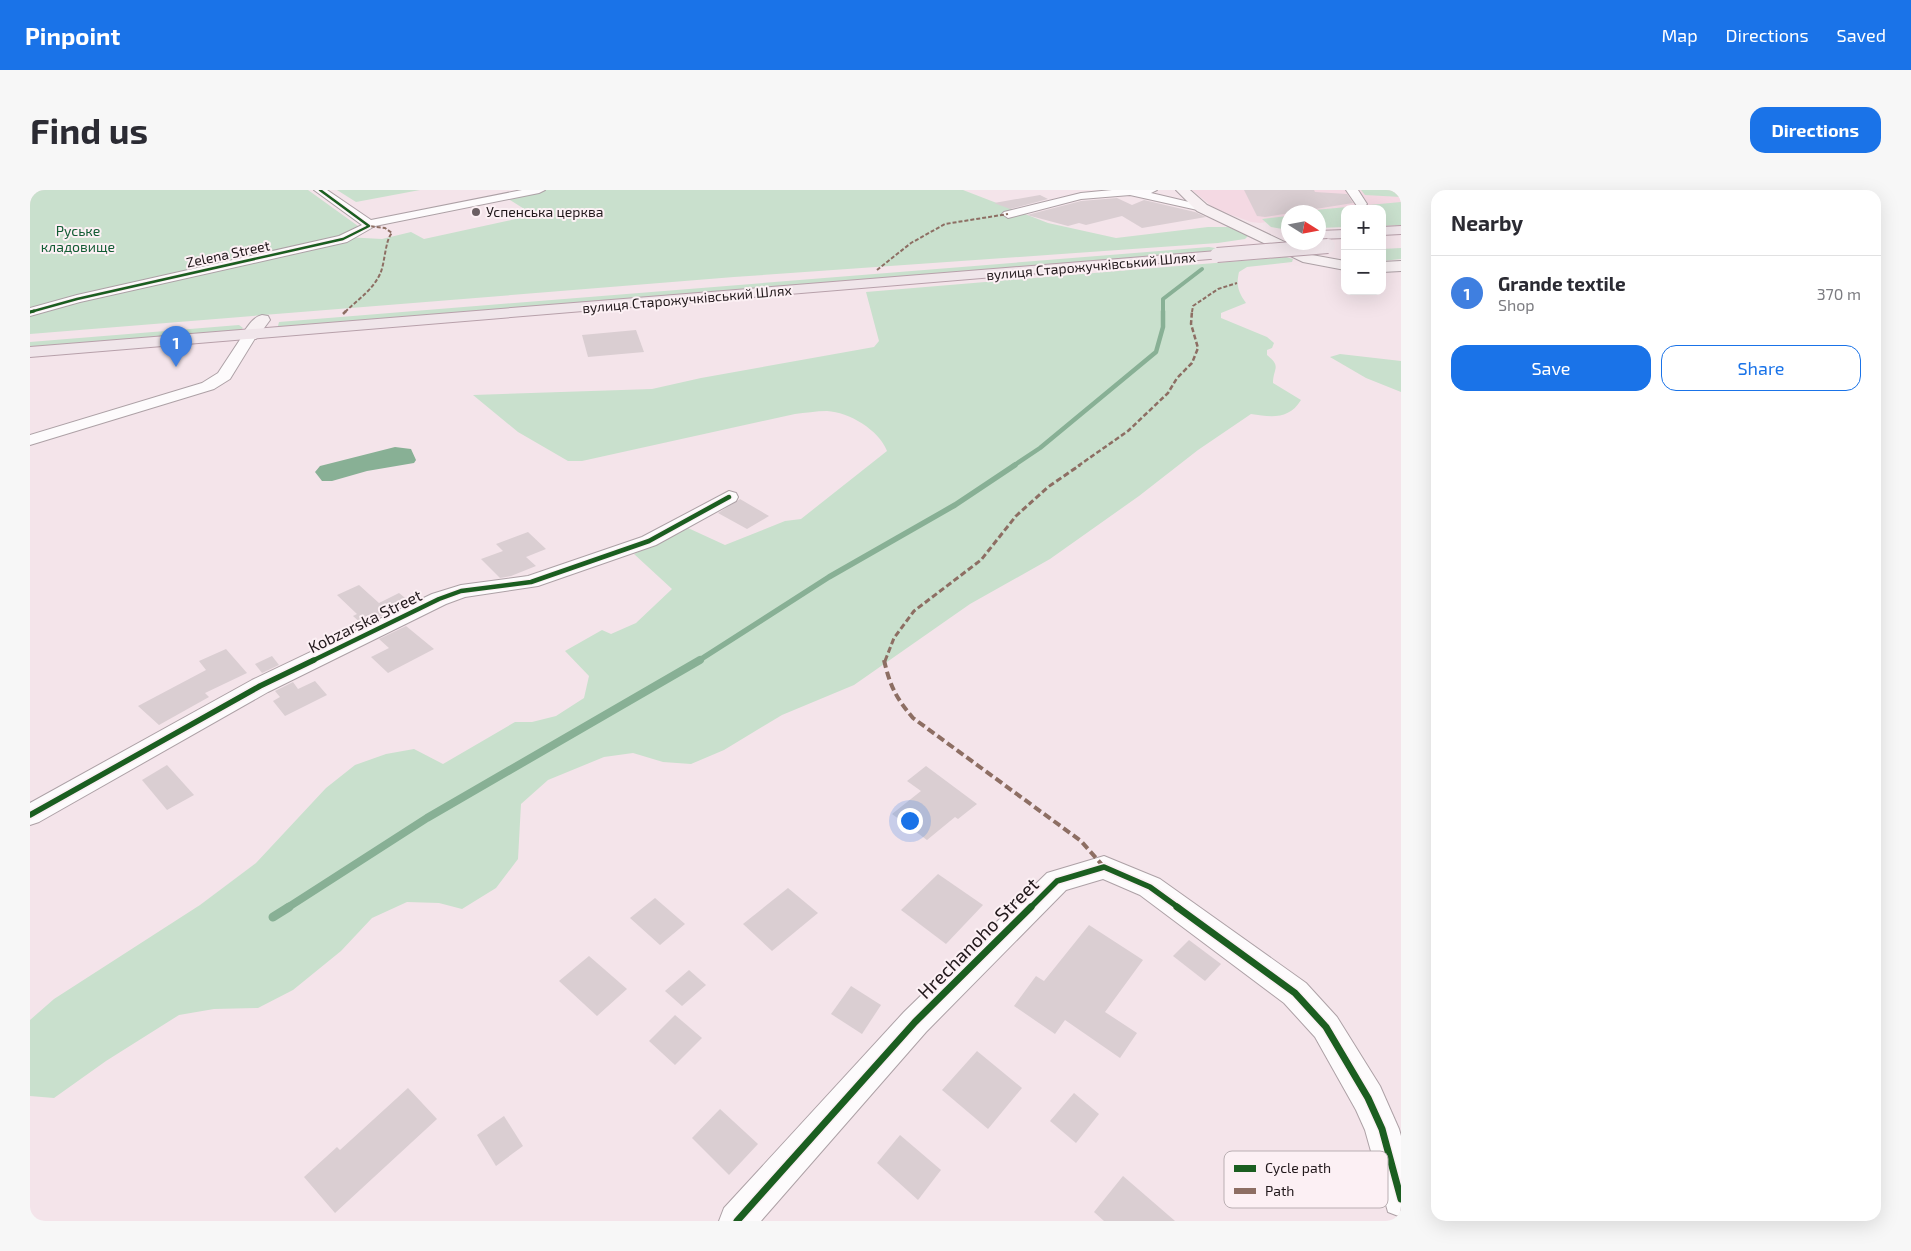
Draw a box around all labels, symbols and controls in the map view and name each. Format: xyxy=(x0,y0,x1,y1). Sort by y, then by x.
text: Pinpoint xyxy=(25,21,120,50)
text: Map xyxy=(1661,24,1698,46)
text: Directions xyxy=(1726,24,1809,46)
text: Saved xyxy=(1837,24,1886,46)
button: Directions xyxy=(1750,107,1881,153)
text: Find us xyxy=(30,109,148,151)
place label: Успенська церква xyxy=(486,203,603,220)
north arrow xyxy=(1281,205,1326,250)
map controls xyxy=(1341,205,1386,295)
button: + xyxy=(1341,205,1386,250)
marker: Успенська церква xyxy=(470,206,482,218)
text: Nearby xyxy=(1451,210,1523,235)
park label: Руське кладовище xyxy=(41,222,115,255)
street label: Zelena Street xyxy=(185,236,271,271)
street label: вулиця Старожучківський Шлях xyxy=(985,248,1197,283)
button: − xyxy=(1341,250,1386,295)
text: Grande textile xyxy=(1498,272,1626,295)
street label: вулиця Старожучківський Шлях xyxy=(581,281,793,316)
text: 1 xyxy=(1464,284,1470,303)
text: 370 m xyxy=(1817,284,1861,303)
text: Shop xyxy=(1498,295,1535,314)
pin: 1 xyxy=(160,326,192,367)
button: Save xyxy=(1451,345,1651,391)
button: Share xyxy=(1661,345,1861,391)
street label: Kobzarska Street xyxy=(305,585,425,656)
your location xyxy=(897,808,923,834)
street label: Hrechanoho Street xyxy=(912,872,1043,1003)
legend xyxy=(1224,1151,1388,1208)
text: Cycle path xyxy=(1265,1159,1331,1176)
text: Path xyxy=(1265,1182,1294,1199)

